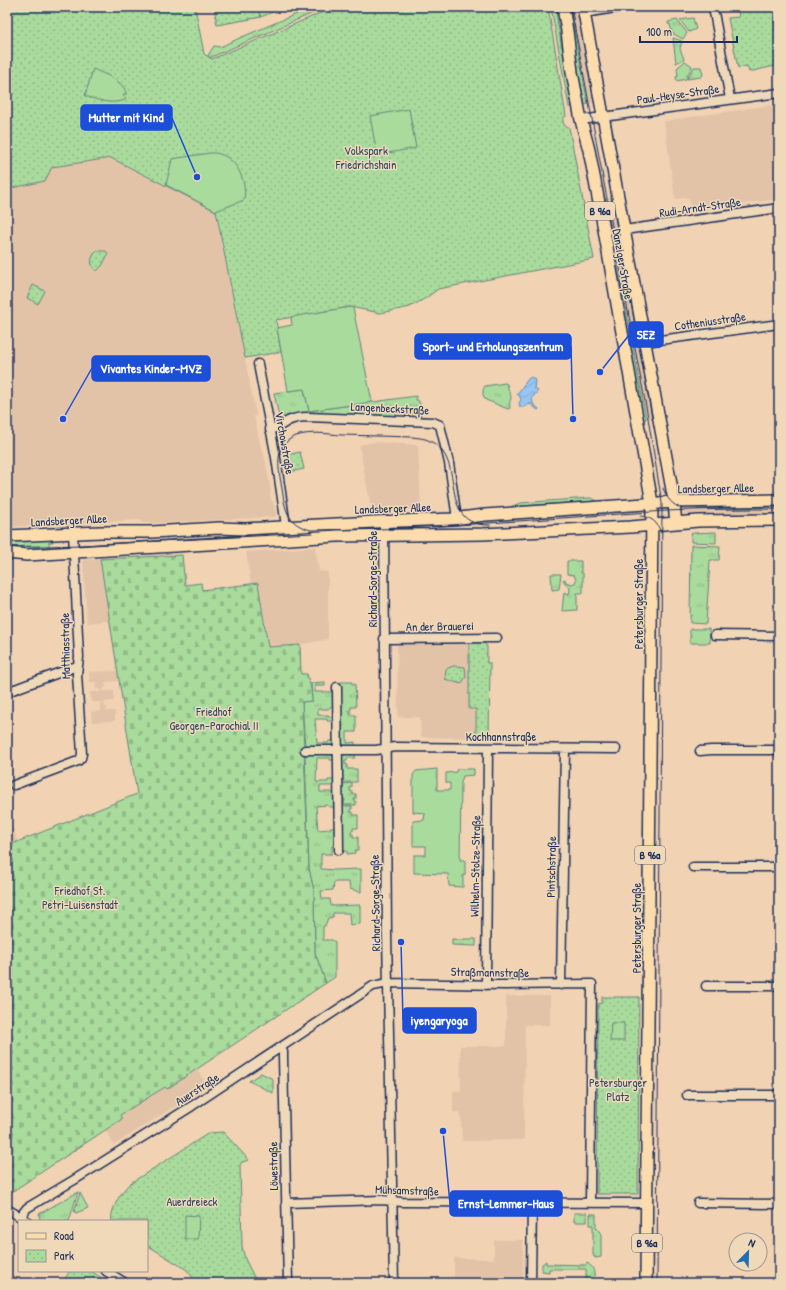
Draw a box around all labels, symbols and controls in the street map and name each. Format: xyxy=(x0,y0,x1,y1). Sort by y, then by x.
scale bar xyxy=(640,18,737,44)
text: 100 m xyxy=(646,23,672,40)
street label: Paul-Heyse-Straße xyxy=(636,80,721,108)
callout: Mutter mit Kind xyxy=(81,105,172,130)
text: Mutter mit Kind xyxy=(89,108,164,126)
park label: Volkspark Friedrichshain xyxy=(335,142,396,173)
street label: Rudi-Arndt-Straße xyxy=(658,193,742,221)
road number: B 96a xyxy=(585,202,615,220)
street label: Danziger Straße xyxy=(608,227,638,301)
street label: Cotheniusstraße xyxy=(673,308,747,334)
callout: SEZ xyxy=(629,322,663,347)
text: SEZ xyxy=(637,325,656,343)
callout: Sport- und Erholungszentrum xyxy=(415,334,571,359)
text: Sport- und Erholungszentrum xyxy=(423,337,563,356)
callout: Vivantes Kinder-MVZ xyxy=(92,356,210,381)
text: Vivantes Kinder-MVZ xyxy=(100,359,202,377)
street label: Langenbeckstraße xyxy=(350,397,430,419)
street label: Virchowstraße xyxy=(271,410,299,476)
street label: Landsberger Allee xyxy=(678,479,755,497)
street label: Landsberger Allee xyxy=(355,498,432,518)
street label: Landsberger Allee xyxy=(30,510,108,530)
street label: Richard-Sorge-Straße xyxy=(364,530,381,627)
street label: Petersburger Straße xyxy=(630,558,647,649)
street label: Matthiasstraße xyxy=(56,612,74,679)
street label: An der Brauerei xyxy=(406,617,474,635)
park label: Friedhof Georgen-Parochial II xyxy=(170,703,259,734)
street label: Kochhannstraße xyxy=(466,728,537,745)
street label: Wilhelm-Stolze-Straße xyxy=(466,815,484,917)
street label: Pintschstraße xyxy=(542,836,560,898)
road number: B 96a xyxy=(635,846,665,864)
street label: Richard-Sorge-Straße xyxy=(366,854,384,951)
park label: Friedhof St. Petri-Luisenstadt xyxy=(42,882,119,913)
street label: Petersburger Straße xyxy=(628,882,645,973)
street label: Straßmannstraße xyxy=(451,963,529,981)
callout: iyengaryoga xyxy=(403,1008,476,1033)
text: iyengaryoga xyxy=(411,1011,468,1030)
street label: Auerstraße xyxy=(172,1068,222,1110)
park label: Petersburger Platz xyxy=(589,1074,647,1105)
street label: Löwestraße xyxy=(264,1141,282,1191)
street label: Mühsamstraße xyxy=(375,1180,439,1200)
callout: Ernst-Lemmer-Haus xyxy=(450,1191,562,1216)
park label: Auerdreieck xyxy=(166,1193,218,1210)
text: Ernst-Lemmer-Haus xyxy=(458,1194,554,1212)
legend xyxy=(18,1220,148,1272)
text: Road xyxy=(54,1227,74,1244)
north arrow xyxy=(728,1232,768,1272)
road number: B 96a xyxy=(632,1234,662,1252)
text: N xyxy=(746,1235,757,1250)
text: Park xyxy=(54,1247,74,1264)

